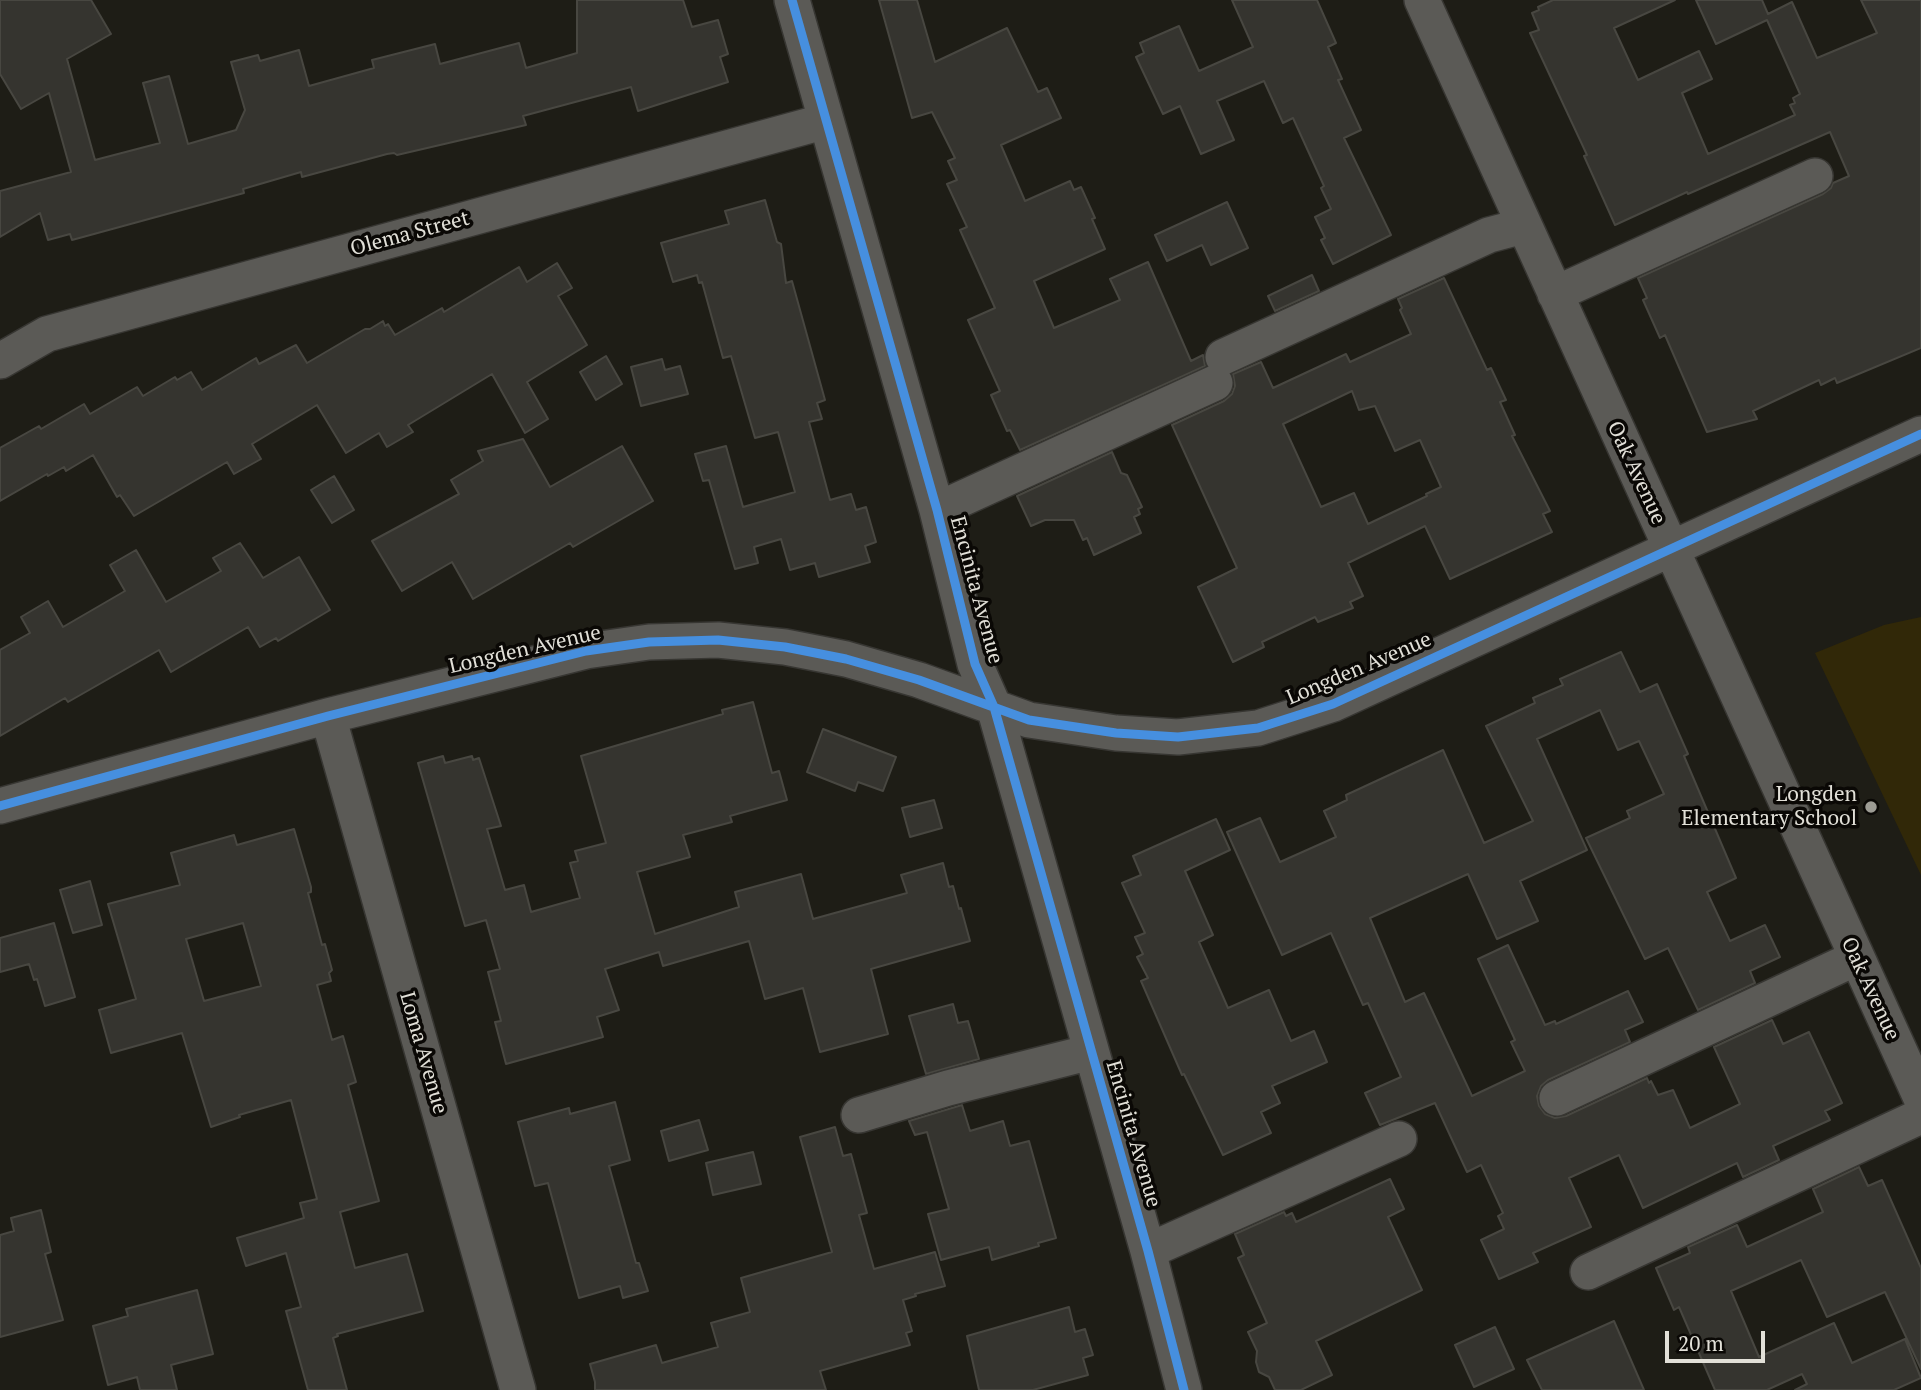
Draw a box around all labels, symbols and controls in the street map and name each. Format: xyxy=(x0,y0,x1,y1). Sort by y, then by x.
street label: Olema Street xyxy=(348,206,472,262)
street label: Oak Avenue xyxy=(1601,417,1671,529)
street label: Encinita Avenue xyxy=(944,513,1008,667)
street label: Longden Avenue xyxy=(447,620,603,680)
street label: Longden Avenue xyxy=(1283,627,1435,711)
place label: Longden Elementary School xyxy=(1681,782,1857,832)
marker: Longden Elementary School xyxy=(1863,799,1879,815)
street label: Oak Avenue xyxy=(1835,933,1905,1045)
street label: Loma Avenue xyxy=(394,989,452,1117)
street label: Encinita Avenue xyxy=(1100,1058,1166,1210)
scale bar xyxy=(1669,1316,1769,1360)
text: 20 m xyxy=(1678,1329,1724,1357)

